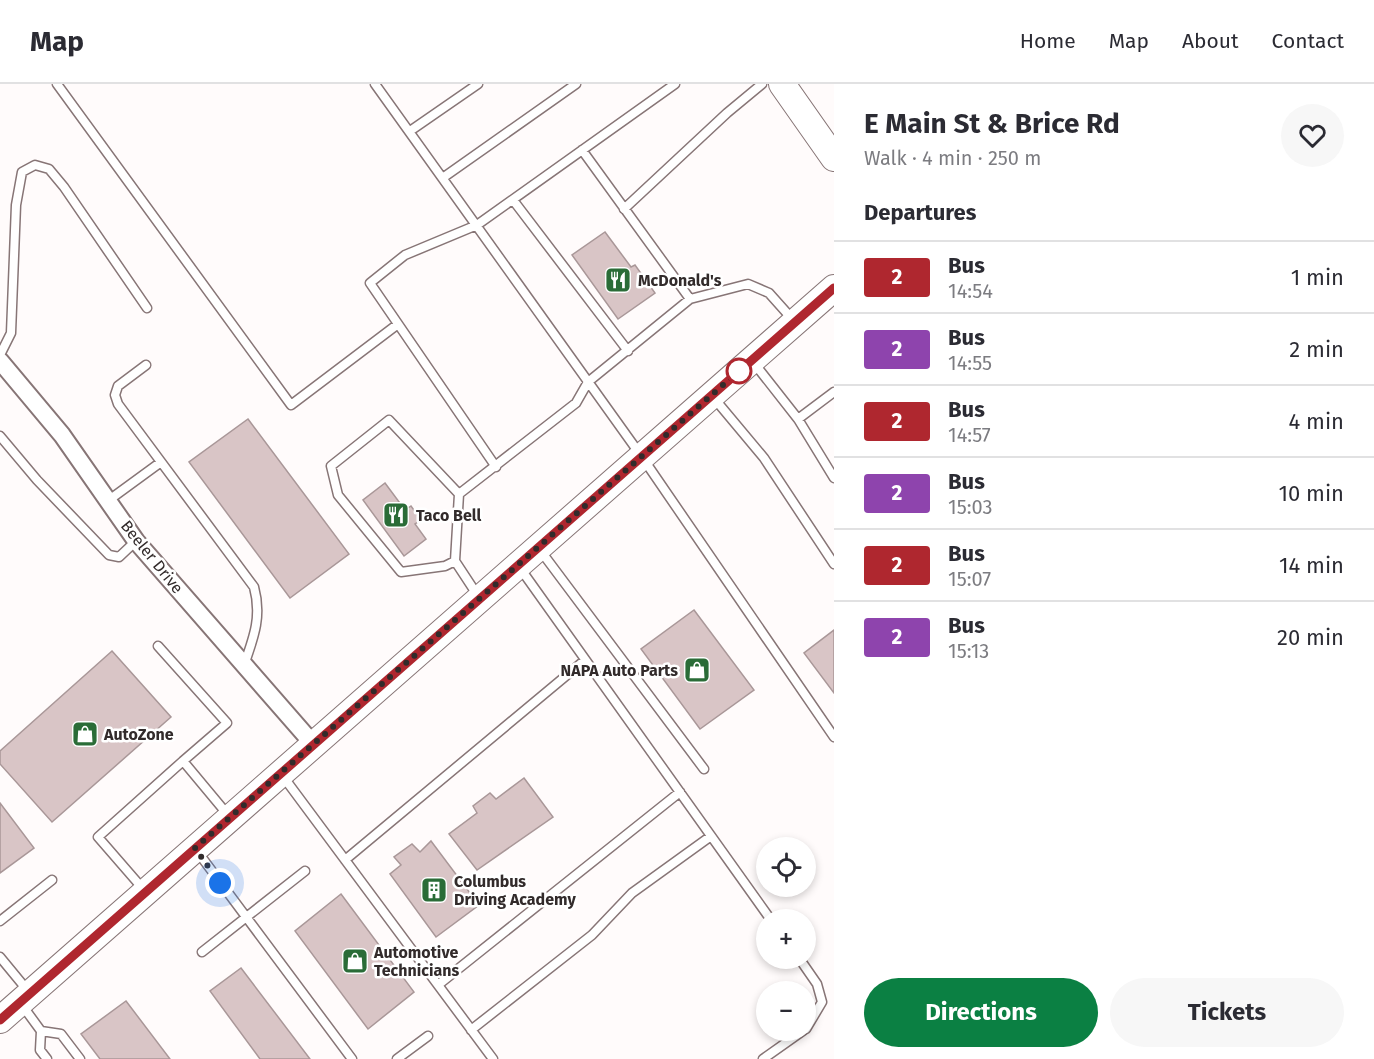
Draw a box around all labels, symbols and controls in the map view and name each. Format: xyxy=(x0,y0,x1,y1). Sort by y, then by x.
text: Map xyxy=(30,25,84,58)
text: Home xyxy=(1020,28,1076,54)
text: Map xyxy=(1109,28,1149,54)
text: About xyxy=(1182,28,1239,54)
text: Contact xyxy=(1272,28,1344,54)
button: heart xyxy=(1281,104,1344,167)
text: E Main St & Brice Rd xyxy=(864,107,1120,140)
text: Walk · 4 min · 250 m xyxy=(864,146,1041,170)
text: Departures xyxy=(864,199,976,226)
text: Bus xyxy=(948,252,985,279)
text: 2 xyxy=(892,264,902,290)
text: 1 min xyxy=(1291,264,1344,291)
restaurant icon: McDonald's xyxy=(603,265,633,295)
place label: McDonald's xyxy=(638,271,722,290)
text: 14:54 xyxy=(948,279,993,303)
text: Bus xyxy=(948,324,985,351)
text: 2 xyxy=(892,336,902,362)
text: 2 min xyxy=(1289,336,1344,363)
text: 14:55 xyxy=(948,351,992,375)
unlabelled marker xyxy=(726,358,752,384)
text: Bus xyxy=(948,396,985,423)
text: 2 xyxy=(892,408,902,434)
text: 4 min xyxy=(1289,408,1344,435)
text: 14:57 xyxy=(948,423,991,447)
text: Bus xyxy=(948,468,985,495)
text: 2 xyxy=(892,480,902,506)
text: 10 min xyxy=(1278,480,1344,507)
text: 15:03 xyxy=(948,495,992,519)
restaurant icon: Taco Bell xyxy=(381,500,411,530)
place label: Taco Bell xyxy=(416,506,482,525)
street label: Beeler Drive xyxy=(117,517,187,597)
text: Bus xyxy=(948,540,985,567)
text: 2 xyxy=(892,552,902,578)
text: 14 min xyxy=(1279,552,1344,579)
text: 15:07 xyxy=(948,567,991,591)
text: Bus xyxy=(948,612,985,639)
text: 2 xyxy=(892,624,902,650)
text: 20 min xyxy=(1277,624,1344,651)
text: 15:13 xyxy=(948,639,989,663)
shop icon: NAPA Auto Parts xyxy=(682,655,712,685)
place label: NAPA Auto Parts xyxy=(561,661,678,680)
shop icon: AutoZone xyxy=(70,719,100,749)
place label: AutoZone xyxy=(103,725,174,744)
map controls xyxy=(756,837,816,1041)
button: locate xyxy=(756,837,816,897)
your location xyxy=(205,868,235,898)
place label: Columbus Driving Academy xyxy=(454,872,576,909)
building icon: Columbus Driving Academy xyxy=(419,875,449,905)
button: + xyxy=(756,909,816,969)
place label: Automotive Technicians xyxy=(373,943,459,980)
shop icon: Automotive Technicians xyxy=(340,946,370,976)
button: Directions xyxy=(864,978,1098,1047)
button: Tickets xyxy=(1110,978,1344,1047)
button: − xyxy=(756,981,816,1041)

